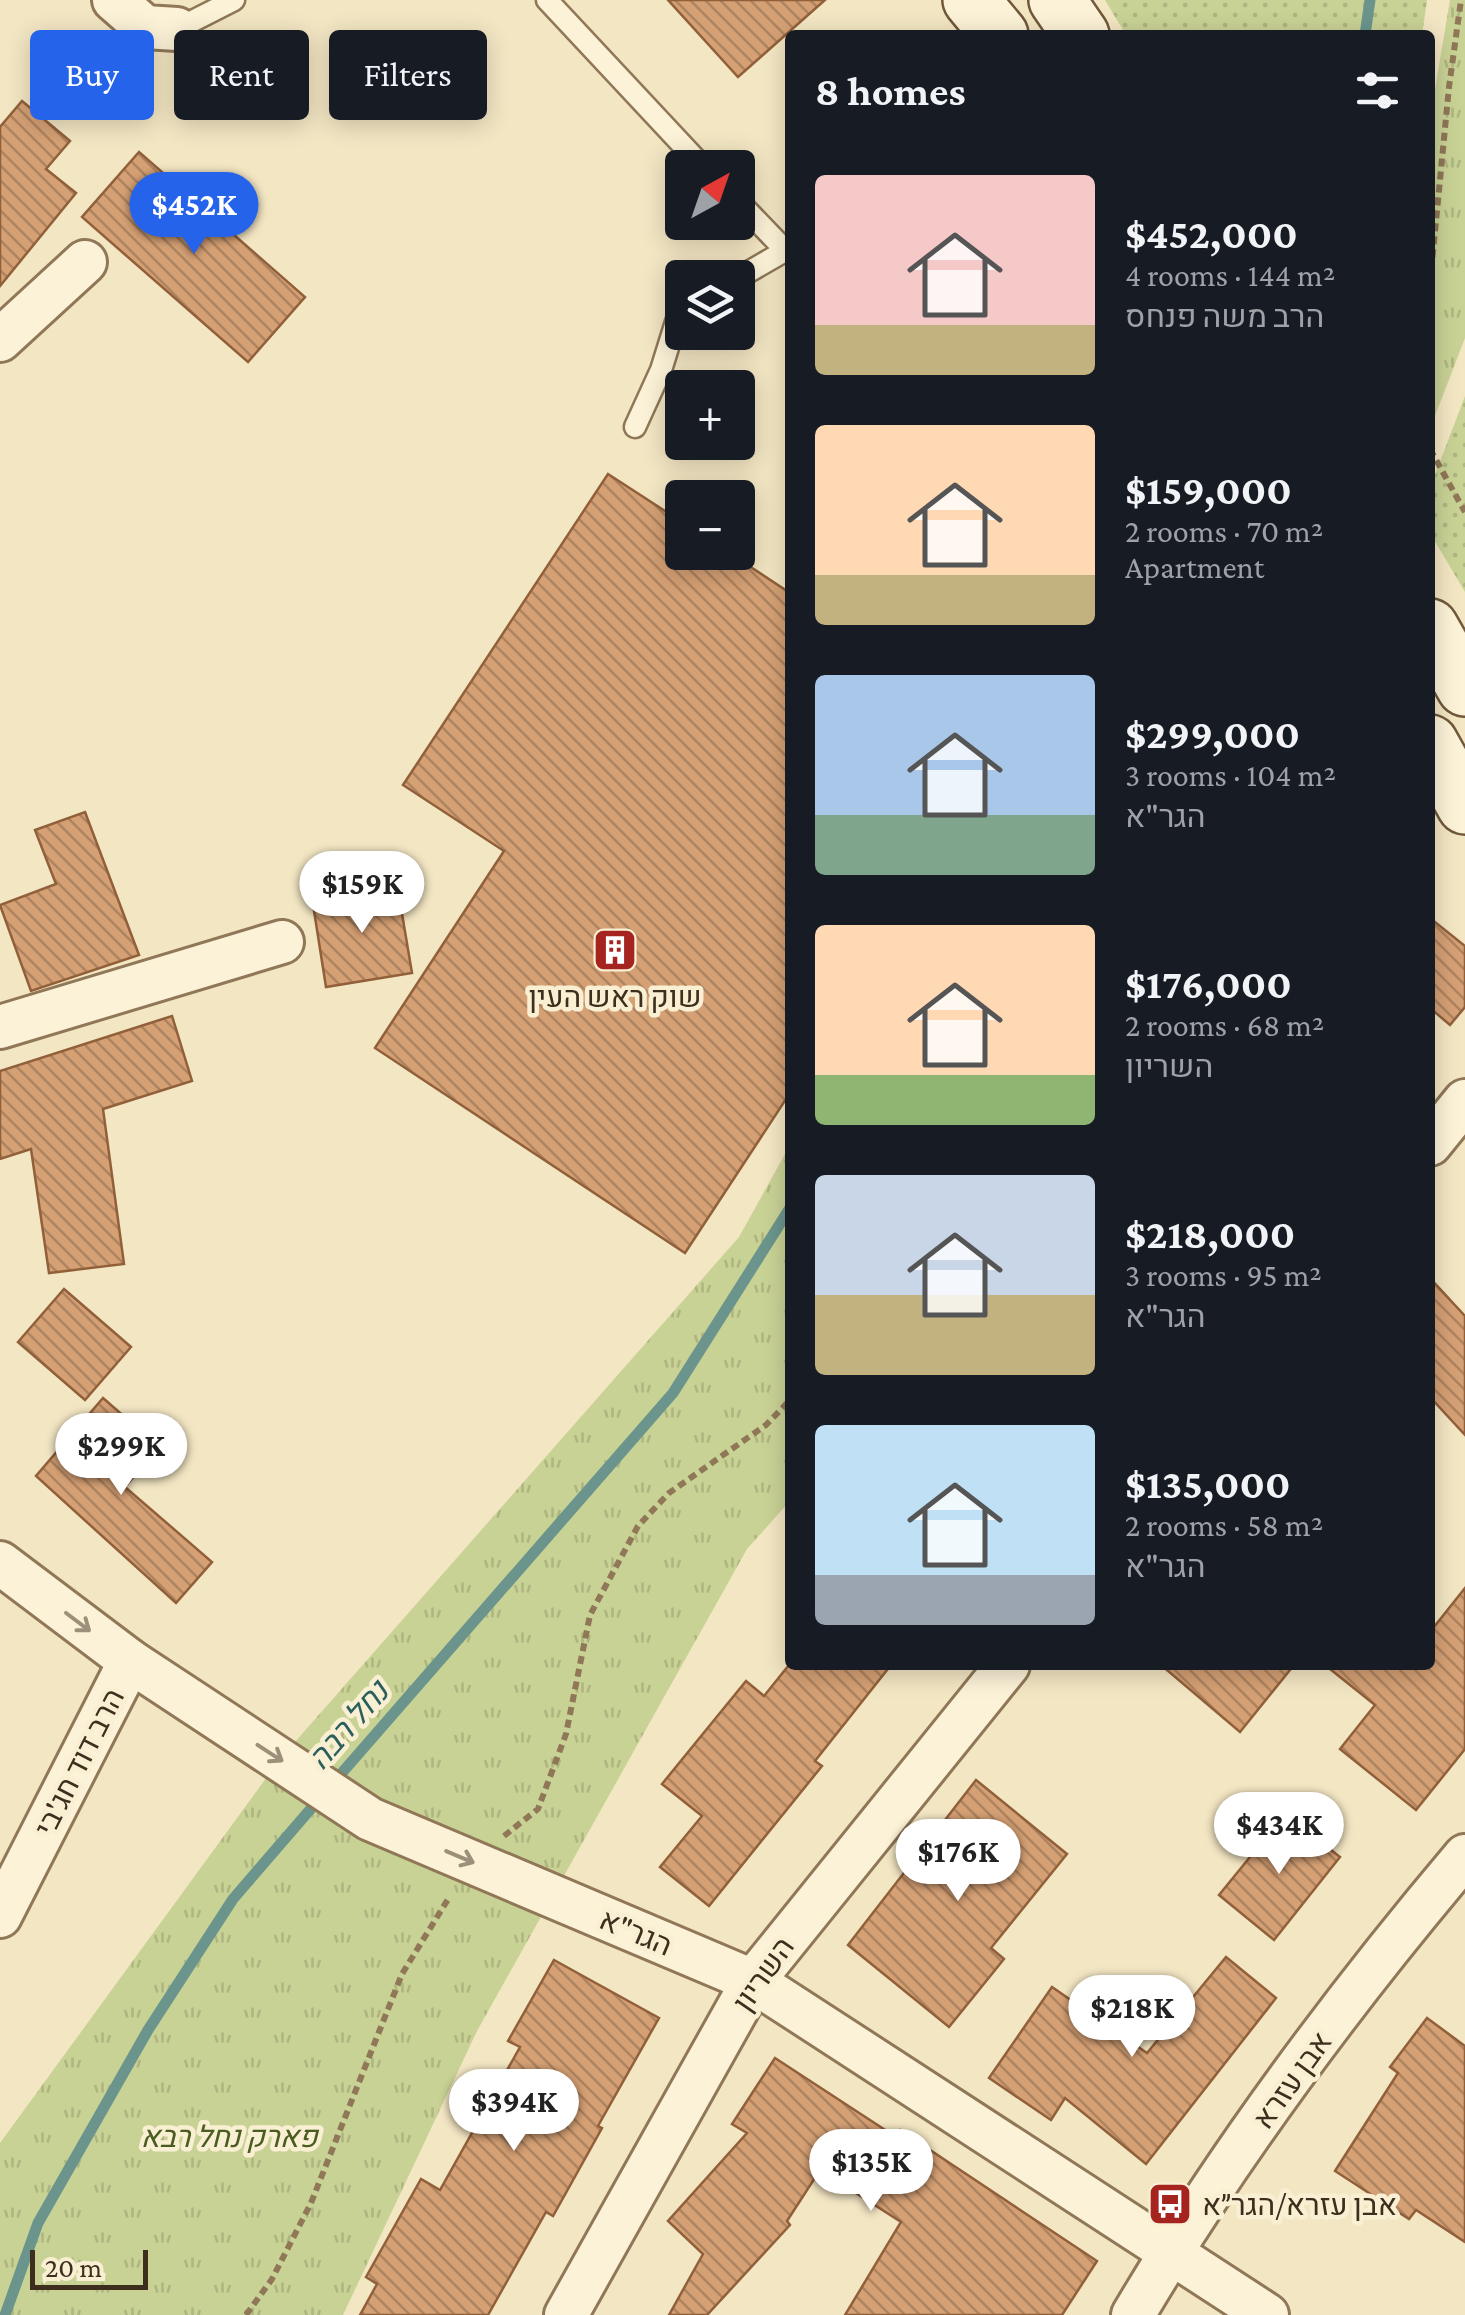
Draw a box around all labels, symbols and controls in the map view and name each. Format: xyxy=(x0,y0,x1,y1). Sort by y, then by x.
chip: Buy xyxy=(30,30,154,120)
chip: Rent xyxy=(174,30,309,120)
chip: Filters xyxy=(329,30,487,120)
icon: filters xyxy=(1350,63,1405,118)
text: 8 homes xyxy=(815,67,966,114)
north arrow xyxy=(665,150,755,240)
map controls xyxy=(665,150,755,570)
pin: $452K xyxy=(124,172,264,257)
text: $452K xyxy=(151,186,237,222)
text: $452,000 xyxy=(1125,210,1298,257)
icon: home xyxy=(895,215,1015,335)
text: 4 rooms · 144 m² xyxy=(1125,257,1335,293)
button: layers xyxy=(665,260,755,350)
text: הרב משה פנחס xyxy=(1125,298,1324,334)
button: + xyxy=(665,370,755,460)
icon: home xyxy=(895,465,1015,585)
text: $159,000 xyxy=(1125,466,1292,513)
button: − xyxy=(665,480,755,570)
text: 2 rooms · 70 m² xyxy=(1125,513,1323,549)
text: Apartment xyxy=(1125,549,1264,585)
text: $299,000 xyxy=(1125,710,1300,757)
icon: home xyxy=(895,715,1015,835)
text: 3 rooms · 104 m² xyxy=(1125,757,1336,793)
text: הגר"א xyxy=(1125,798,1206,834)
pin: $159K xyxy=(292,851,432,936)
text: $159K xyxy=(321,865,403,901)
building icon: שוק ראש העין xyxy=(592,927,638,973)
text: $176,000 xyxy=(1125,960,1292,1007)
icon: home xyxy=(895,965,1015,1085)
place label: שוק ראש העין xyxy=(528,980,702,1013)
text: 2 rooms · 68 m² xyxy=(1125,1007,1324,1043)
text: השריון xyxy=(1125,1048,1213,1084)
text: $218,000 xyxy=(1125,1210,1295,1257)
icon: home xyxy=(895,1215,1015,1335)
text: 3 rooms · 95 m² xyxy=(1125,1257,1322,1293)
text: הגר"א xyxy=(1125,1298,1206,1334)
pin: $299K xyxy=(51,1413,191,1498)
text: $299K xyxy=(77,1427,165,1463)
text: $135,000 xyxy=(1125,1460,1291,1507)
icon: home xyxy=(895,1465,1015,1585)
text: 2 rooms · 58 m² xyxy=(1125,1507,1323,1543)
text: הגר"א xyxy=(1125,1548,1206,1584)
one-way arrow xyxy=(64,1611,91,1632)
water label: נחל רבה xyxy=(300,1672,398,1776)
street label: הרב דוד חג'בי xyxy=(28,1683,130,1841)
one-way arrow xyxy=(256,1743,283,1763)
pin: $434K xyxy=(1209,1792,1349,1877)
text: $434K xyxy=(1236,1806,1322,1842)
pin: $176K xyxy=(888,1819,1028,1904)
text: $176K xyxy=(918,1833,998,1869)
one-way arrow xyxy=(444,1849,475,1867)
street label: הגר"א xyxy=(595,1902,677,1962)
street label: השריון xyxy=(726,1931,800,2017)
pin: $218K xyxy=(1062,1975,1202,2060)
text: $218K xyxy=(1090,1989,1174,2025)
street label: אבן עזרא xyxy=(1246,2025,1338,2135)
pin: $394K xyxy=(444,2069,584,2154)
text: $394K xyxy=(471,2083,557,2119)
park label: פארק נחל רבא xyxy=(141,2120,320,2154)
pin: $135K xyxy=(801,2129,941,2214)
text: $135K xyxy=(831,2143,911,2179)
bus stop icon: אבן עזרא/הגר״א xyxy=(1147,2181,1193,2227)
place label: אבן עזרא/הגר״א xyxy=(1202,2188,1397,2221)
scale bar xyxy=(30,2245,148,2290)
text: 20 m xyxy=(45,2252,102,2283)

